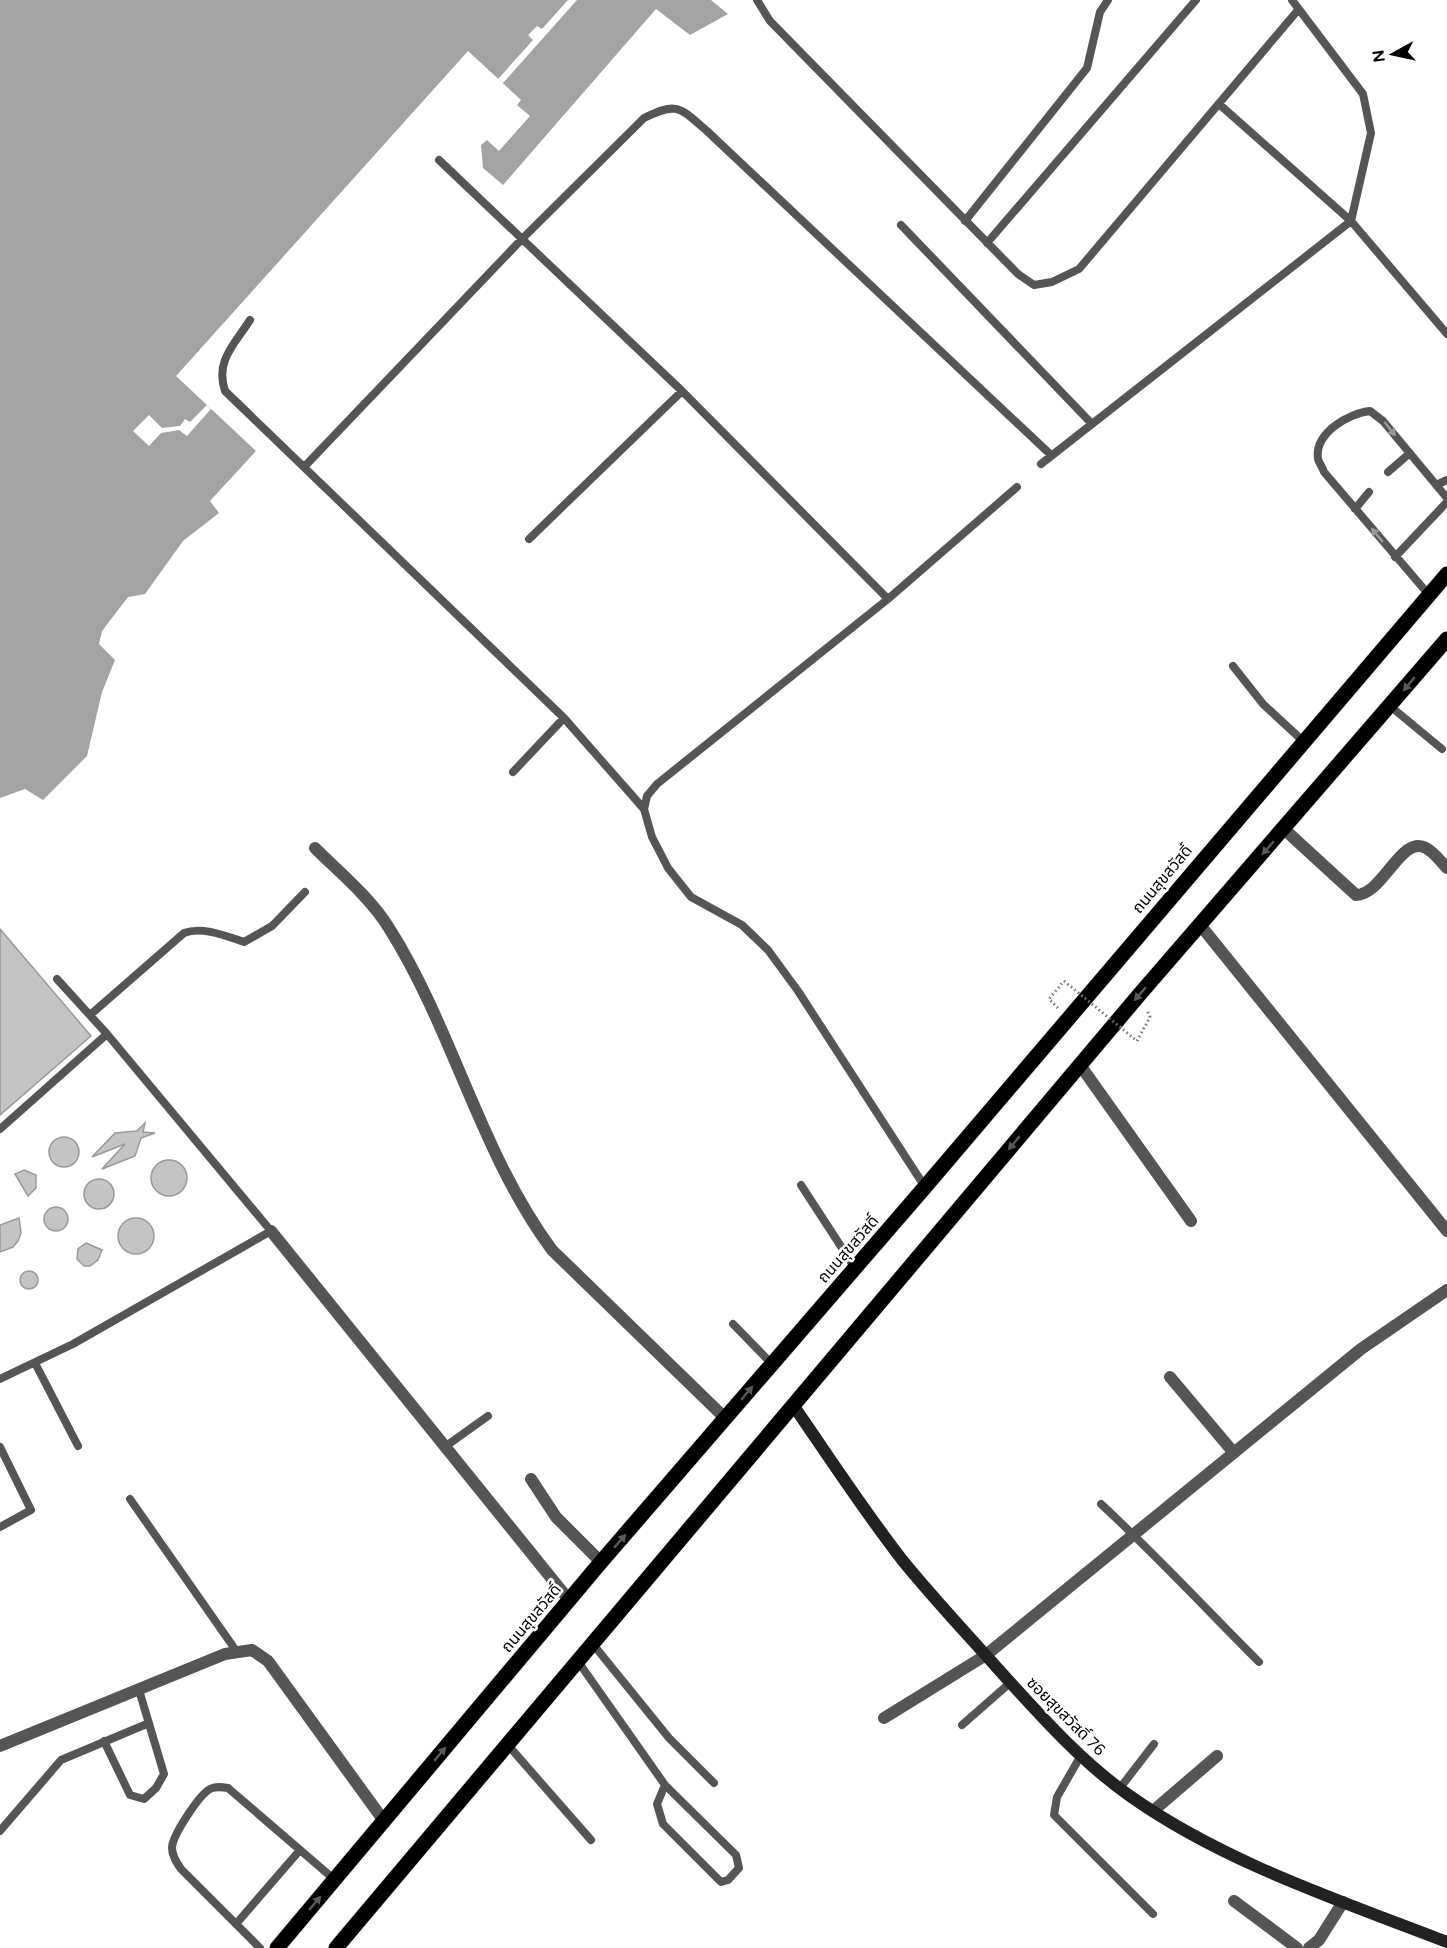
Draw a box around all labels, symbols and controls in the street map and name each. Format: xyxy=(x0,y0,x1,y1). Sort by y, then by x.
north arrow xyxy=(1363,24,1423,84)
text: N xyxy=(1368,49,1389,63)
one-way arrow xyxy=(1383,421,1396,436)
one-way arrow xyxy=(1370,527,1383,543)
one-way arrow xyxy=(1403,676,1416,691)
one-way arrow xyxy=(1262,840,1275,855)
street label: ถนนสุขสวัสดิ์ xyxy=(1128,841,1196,917)
one-way arrow xyxy=(1134,986,1147,1001)
one-way arrow xyxy=(1008,1135,1021,1150)
street label: ถนนสุขสวัสดิ์ xyxy=(814,1211,882,1287)
one-way arrow xyxy=(740,1386,753,1401)
one-way arrow xyxy=(613,1534,626,1549)
street label: ถนนสุขสวัสดิ์ xyxy=(497,1580,565,1656)
street label: ซอยสุขสวัสดิ์ 76 xyxy=(1023,1673,1109,1759)
one-way arrow xyxy=(433,1747,446,1762)
one-way arrow xyxy=(308,1895,321,1911)

